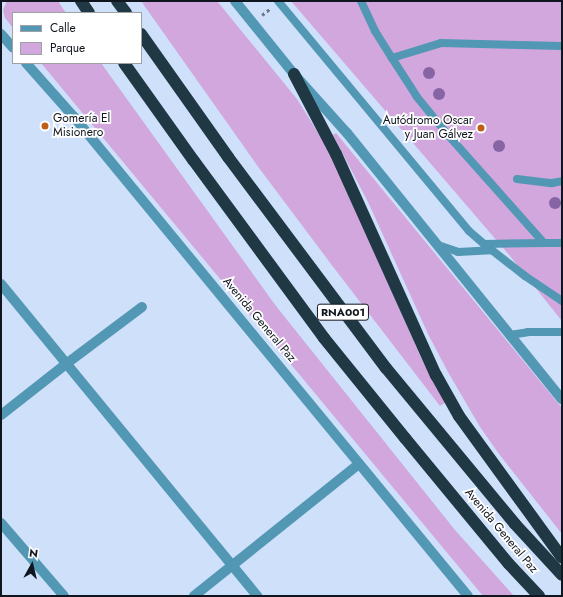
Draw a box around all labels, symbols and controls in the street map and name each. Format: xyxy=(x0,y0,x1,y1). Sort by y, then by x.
legend xyxy=(12,12,142,64)
text: Calle xyxy=(50,19,76,37)
text: Parque xyxy=(50,39,85,57)
place label: Gomería El Misionero xyxy=(53,112,110,140)
place label: Autódromo Oscar y Juan Gálvez xyxy=(383,114,473,142)
marker: Gomería El Misionero xyxy=(40,121,50,131)
marker: Autódromo Oscar y Juan Gálvez xyxy=(476,123,486,133)
street label: Avenida General Paz xyxy=(219,275,299,365)
road number: RNA001 xyxy=(316,303,370,321)
street label: Avenida General Paz xyxy=(461,486,541,576)
north arrow xyxy=(12,545,52,585)
text: N xyxy=(28,545,39,562)

